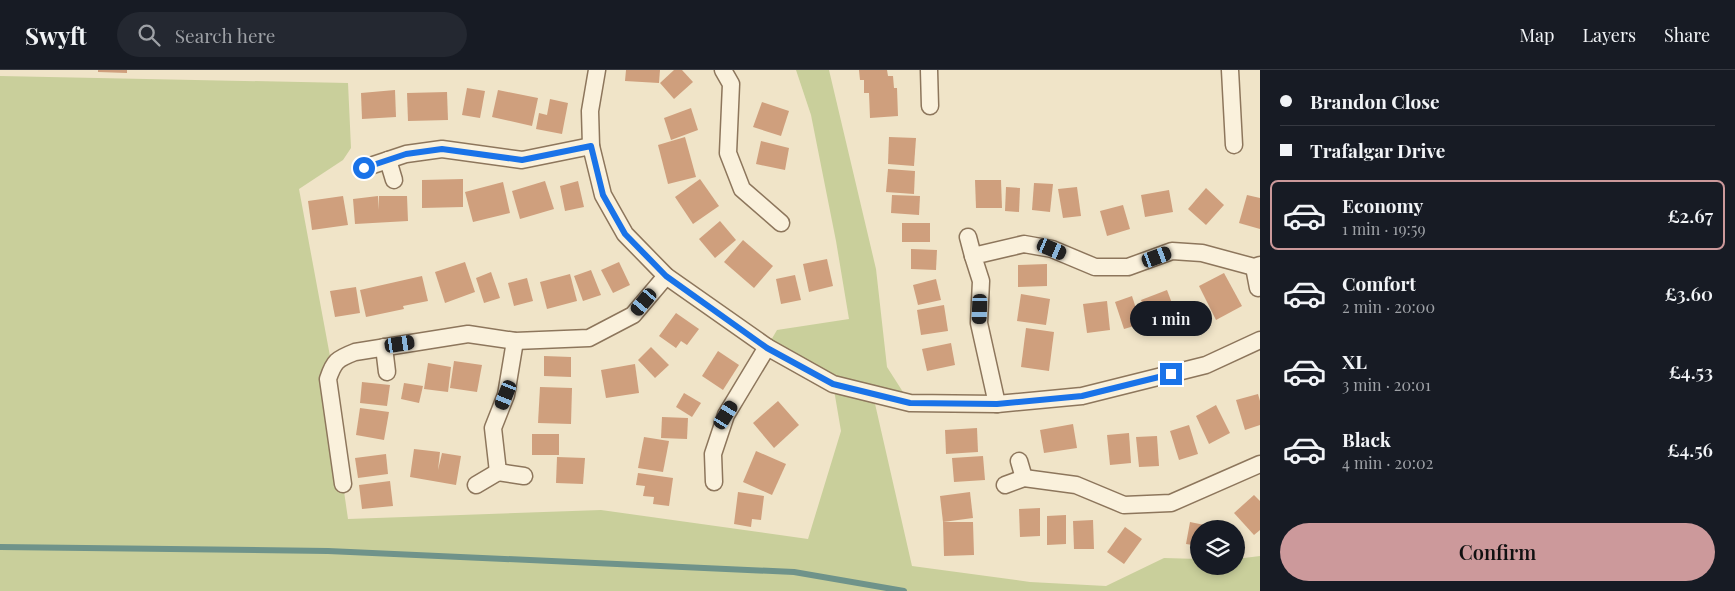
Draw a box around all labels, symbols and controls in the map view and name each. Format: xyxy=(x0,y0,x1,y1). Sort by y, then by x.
search box xyxy=(117,12,467,57)
text: Swyft xyxy=(25,19,87,51)
icon: search xyxy=(135,21,163,49)
text: Search here xyxy=(175,22,275,48)
text: Map xyxy=(1519,23,1554,47)
text: Layers xyxy=(1582,23,1636,47)
text: Share xyxy=(1664,23,1710,47)
text: Brandon Close xyxy=(1310,88,1440,114)
text: Trafalgar Drive xyxy=(1310,137,1445,163)
route start xyxy=(353,157,375,179)
text: Economy xyxy=(1342,192,1423,218)
icon: car xyxy=(1282,193,1327,238)
text: £2.67 xyxy=(1667,202,1713,228)
text: 1 min · 19:59 xyxy=(1342,218,1426,239)
car xyxy=(1035,236,1068,262)
car xyxy=(1140,245,1173,269)
text: Comfort xyxy=(1342,270,1416,296)
icon: car xyxy=(1282,271,1327,316)
text: £3.60 xyxy=(1665,280,1713,306)
car xyxy=(628,286,659,318)
car xyxy=(971,294,988,324)
text: 2 min · 20:00 xyxy=(1342,296,1435,317)
callout: 1 min xyxy=(1130,302,1212,336)
text: 1 min xyxy=(1152,308,1190,329)
car xyxy=(384,334,415,354)
text: XL xyxy=(1342,348,1367,374)
icon: car xyxy=(1282,349,1327,394)
text: £4.53 xyxy=(1669,358,1713,384)
route end xyxy=(1160,363,1182,385)
text: 3 min · 20:01 xyxy=(1342,374,1431,395)
car xyxy=(493,378,518,412)
car xyxy=(711,398,740,432)
text: Black xyxy=(1342,426,1391,452)
icon: car xyxy=(1282,427,1327,472)
text: £4.56 xyxy=(1667,436,1713,462)
text: 4 min · 20:02 xyxy=(1342,452,1433,473)
map controls xyxy=(1190,520,1245,575)
button: layers xyxy=(1190,520,1245,575)
button: Confirm xyxy=(1280,523,1715,581)

